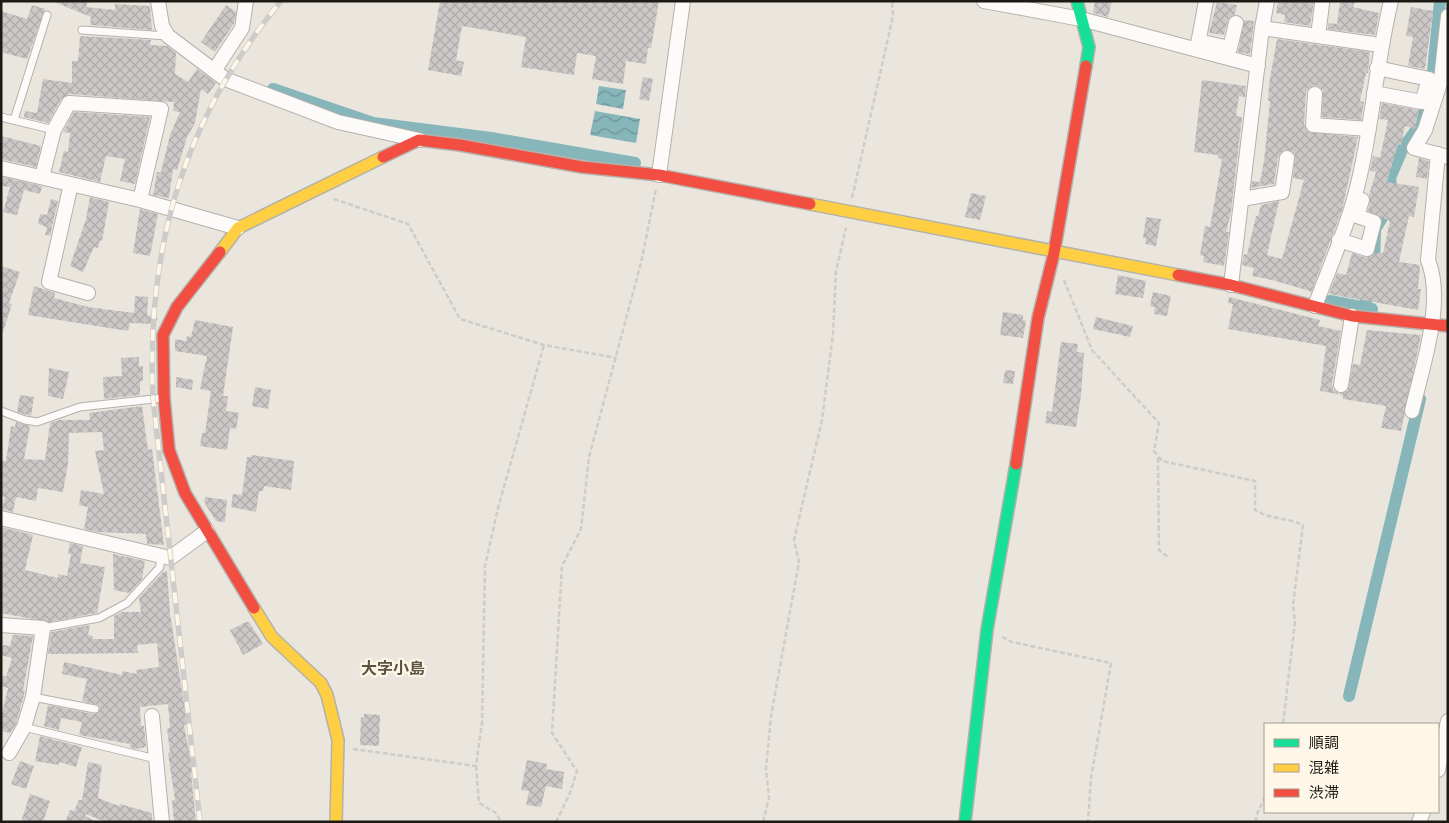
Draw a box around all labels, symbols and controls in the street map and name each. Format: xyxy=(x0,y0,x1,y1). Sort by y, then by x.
district label: 大字小島 xyxy=(361,658,425,677)
legend xyxy=(1264,723,1439,813)
text: 順調 xyxy=(1309,733,1339,751)
text: 混雑 xyxy=(1309,758,1339,776)
text: 渋滞 xyxy=(1309,783,1339,801)

